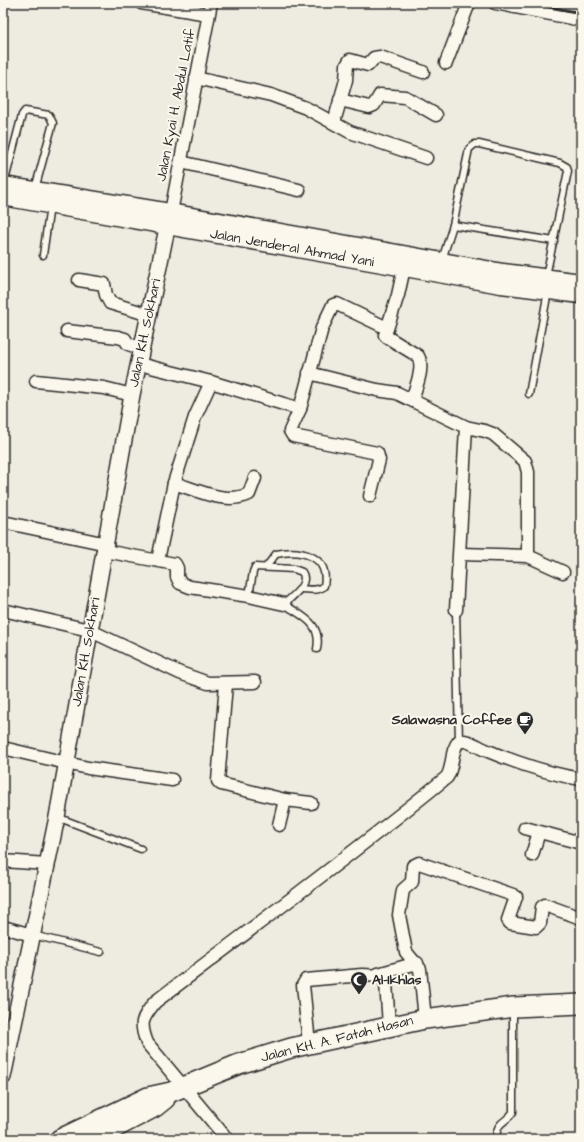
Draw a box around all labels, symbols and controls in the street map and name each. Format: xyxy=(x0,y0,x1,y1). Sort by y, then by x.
street label: Jalan Kyai H. Abdul Latif xyxy=(151,26,201,183)
street label: Jalan Jenderal Ahmad Yani xyxy=(208,224,376,272)
street label: Jalan KH. Sokhari xyxy=(124,277,166,389)
street label: Jalan KH. Sokhari xyxy=(67,596,105,708)
place label: Salawasna Coffee xyxy=(391,710,512,730)
cafe icon: Salawasna Coffee xyxy=(515,710,535,735)
mosque icon: Al-Ikhlas xyxy=(349,970,369,995)
place label: Al-Ikhlas xyxy=(372,970,422,990)
street label: Jalan KH. A. Fatah Hasan xyxy=(259,1010,415,1068)

